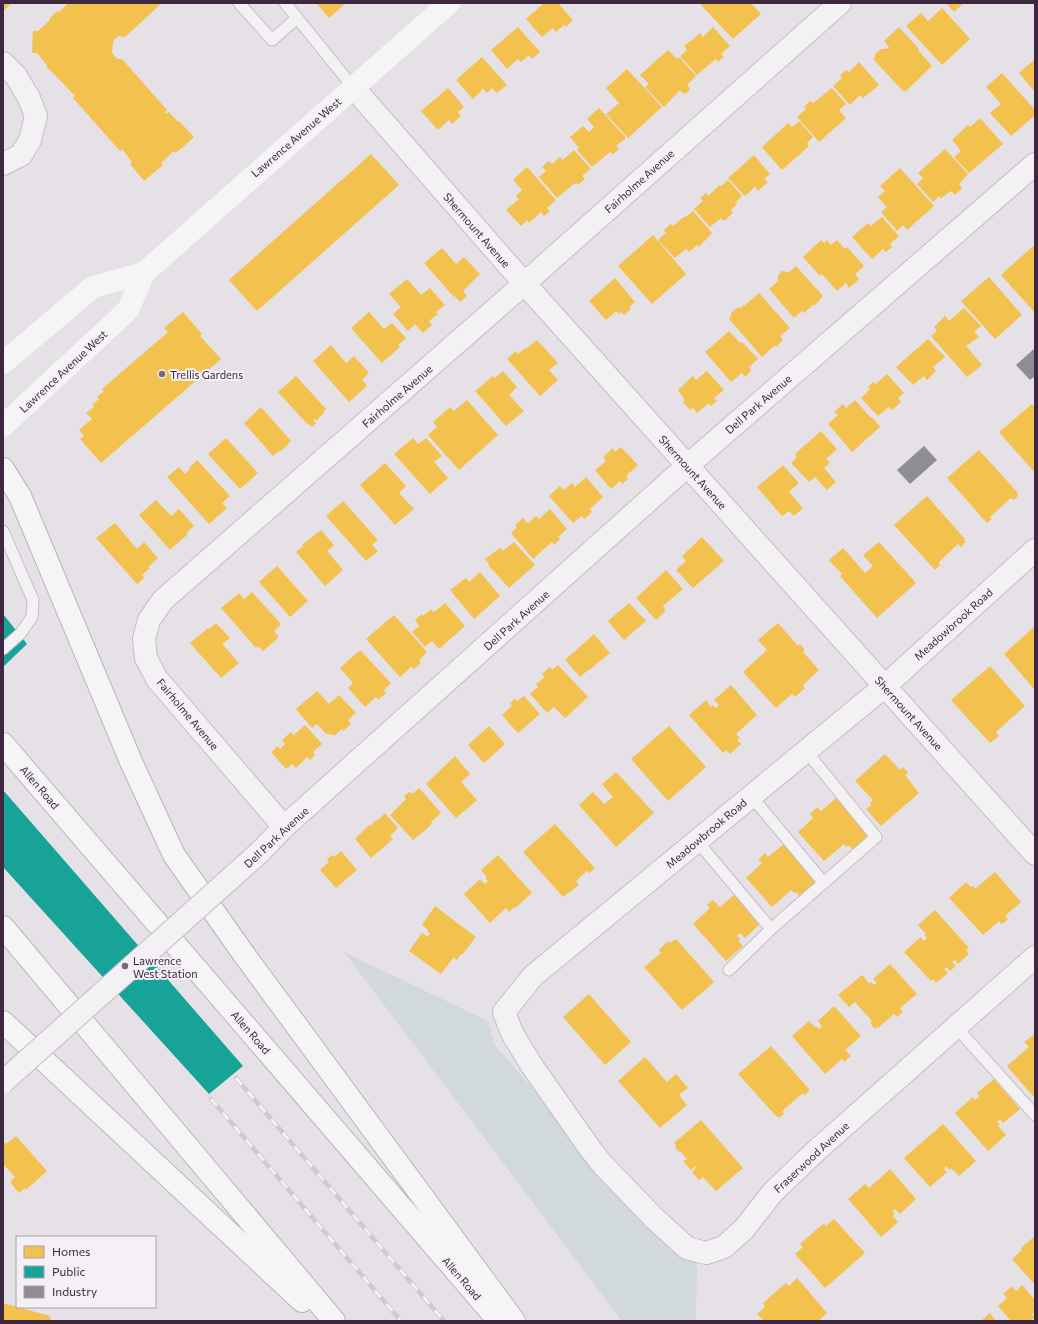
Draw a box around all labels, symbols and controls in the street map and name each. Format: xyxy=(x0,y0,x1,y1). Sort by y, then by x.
street label: Lawrence Avenue West xyxy=(248,94,344,180)
street label: Fairholme Avenue xyxy=(602,146,677,216)
street label: Shermount Avenue xyxy=(441,190,513,270)
street label: Lawrence Avenue West xyxy=(17,327,110,415)
street label: Fairholme Avenue xyxy=(359,362,435,430)
place label: Trellis Gardens xyxy=(170,368,243,381)
marker: Trellis Gardens xyxy=(157,369,167,379)
street label: Dell Park Avenue xyxy=(722,372,794,436)
street label: Shermount Avenue xyxy=(656,432,730,512)
street label: Meadowbrook Road xyxy=(911,585,995,663)
street label: Dell Park Avenue xyxy=(481,587,551,653)
street label: Shermount Avenue xyxy=(872,673,946,753)
street label: Fairholme Avenue xyxy=(154,676,222,752)
street label: Allen Road xyxy=(18,763,62,811)
street label: Meadowbrook Road xyxy=(663,795,749,871)
street label: Dell Park Avenue xyxy=(241,804,311,870)
place label: Lawrence West Station xyxy=(133,954,198,980)
marker: Lawrence West Station xyxy=(120,961,130,971)
street label: Allen Road xyxy=(229,1008,273,1056)
street label: Fraserwood Avenue xyxy=(771,1119,852,1195)
legend xyxy=(16,1236,156,1308)
text: Homes xyxy=(52,1244,90,1258)
street label: Allen Road xyxy=(440,1254,484,1302)
text: Public xyxy=(52,1264,85,1278)
text: Industry xyxy=(52,1284,97,1298)

